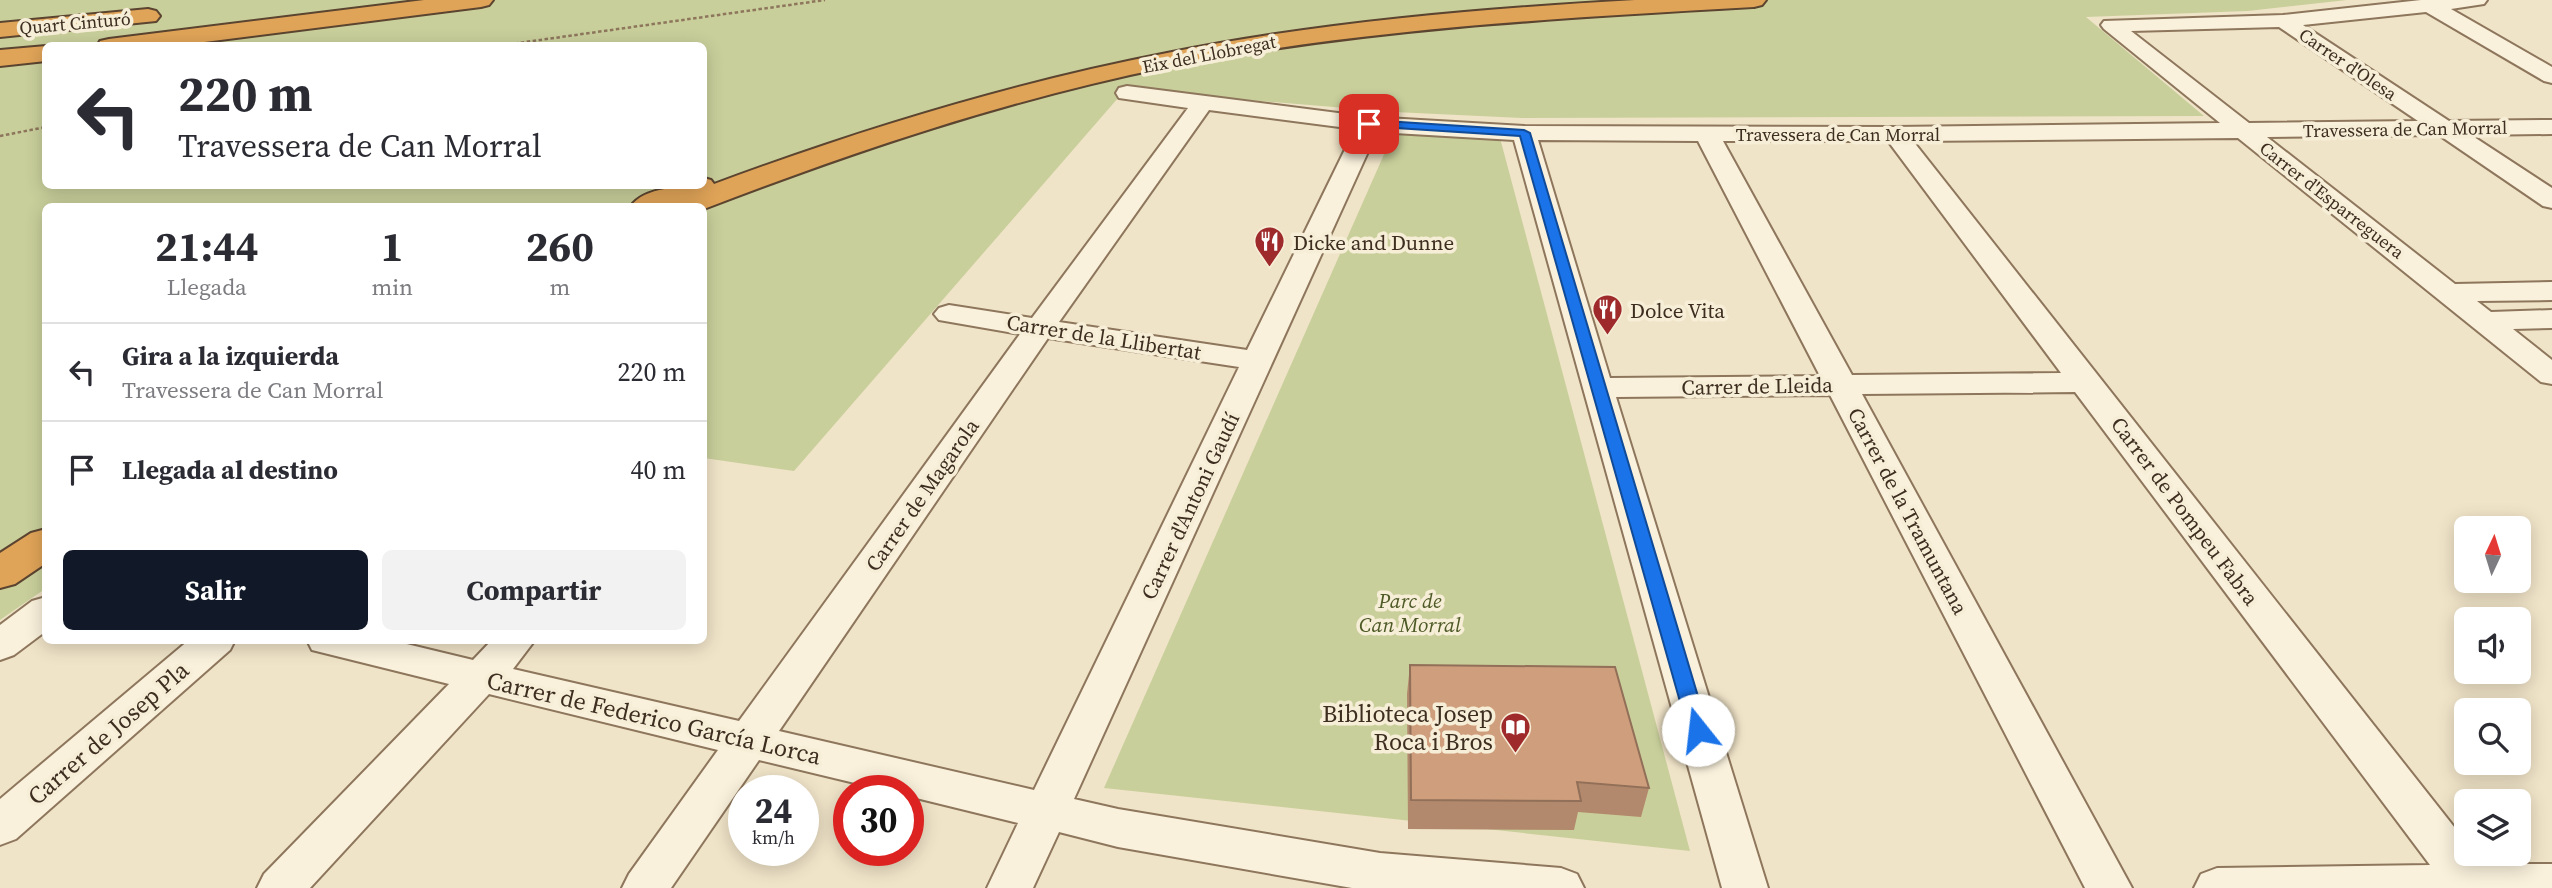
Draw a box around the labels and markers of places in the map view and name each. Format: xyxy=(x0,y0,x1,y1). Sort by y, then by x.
pin xyxy=(1339,94,1399,154)
restaurant icon: Dicke and Dunne xyxy=(1253,225,1287,269)
place label: Dicke and Dunne xyxy=(1293,228,1454,257)
restaurant icon: Dolce Vita xyxy=(1590,293,1624,337)
place label: Dolce Vita xyxy=(1630,296,1725,325)
place label: Biblioteca Josep Roca i Bros xyxy=(1322,697,1493,758)
library icon: Biblioteca Josep Roca i Bros xyxy=(1499,710,1533,754)

